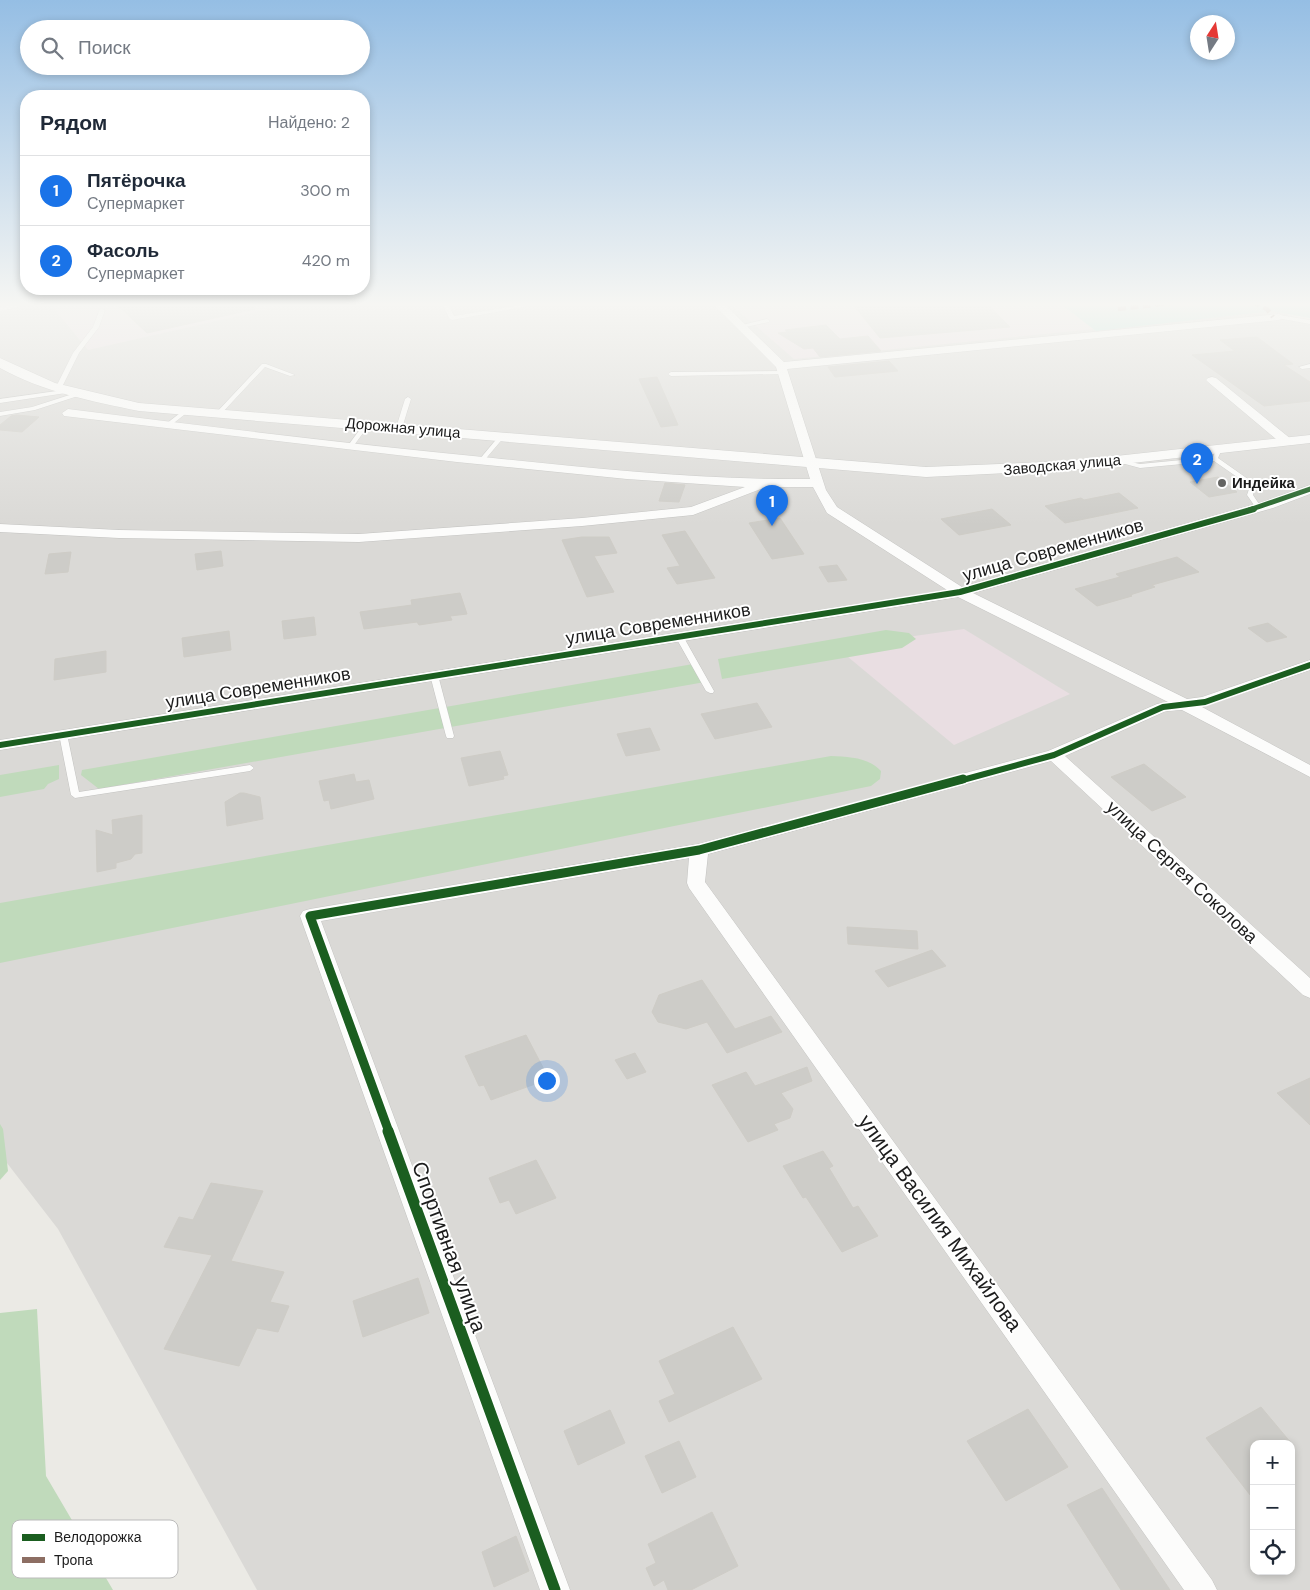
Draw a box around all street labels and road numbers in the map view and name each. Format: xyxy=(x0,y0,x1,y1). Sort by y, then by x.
street label: Дорожная улица xyxy=(345,413,462,443)
street label: Заводская улица xyxy=(1002,450,1122,480)
street label: улица Современников xyxy=(960,513,1146,587)
street label: улица Современников xyxy=(564,598,752,650)
street label: улица Современников xyxy=(164,662,352,714)
street label: улица Сергея Соколова xyxy=(1101,795,1264,949)
street label: улица Василия Михайлова xyxy=(852,1109,1028,1337)
street label: Спортивная улица xyxy=(405,1158,493,1337)

